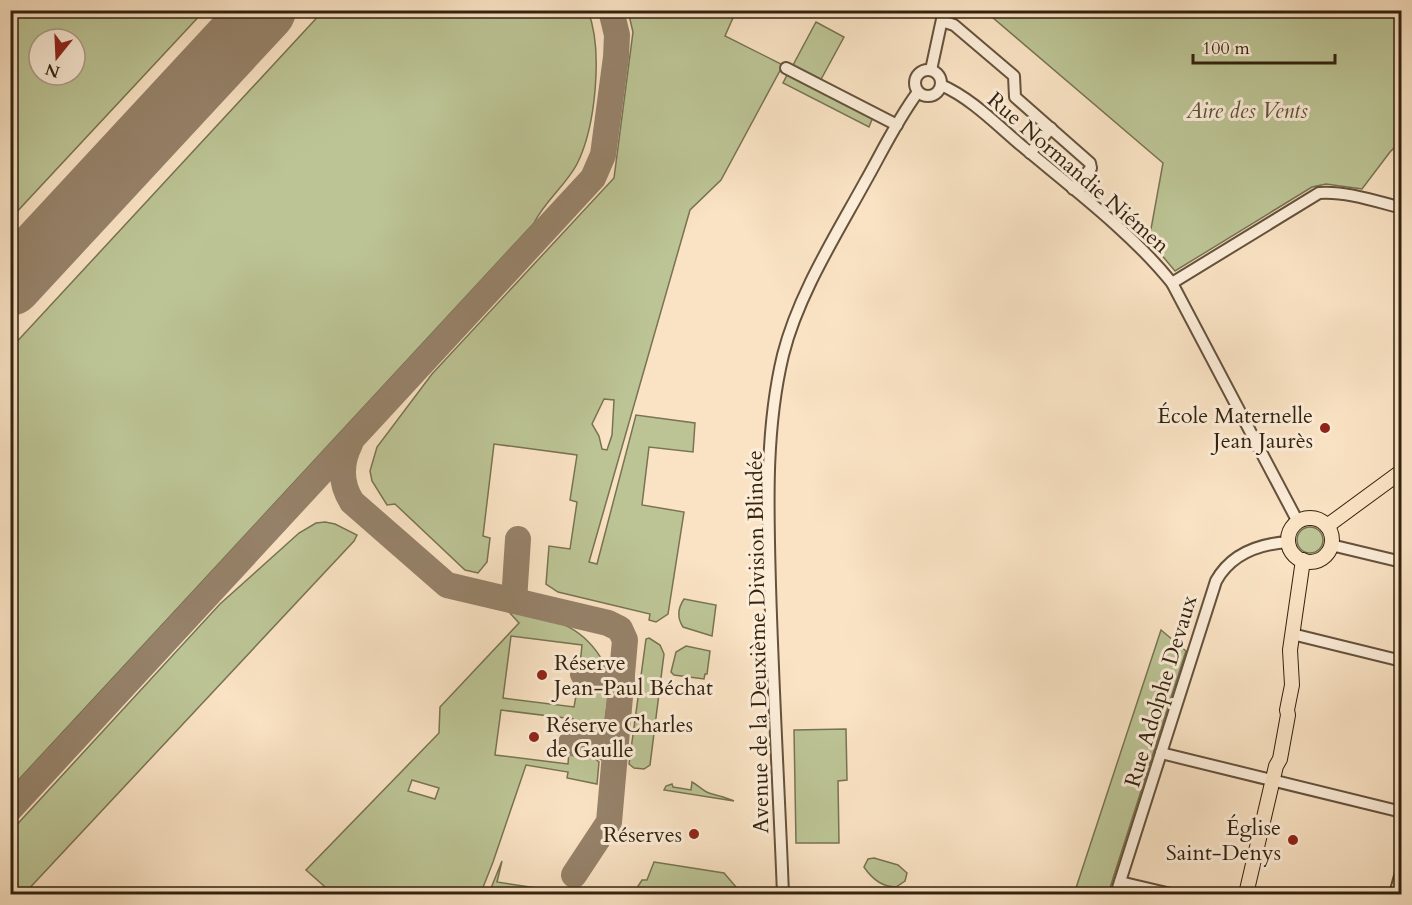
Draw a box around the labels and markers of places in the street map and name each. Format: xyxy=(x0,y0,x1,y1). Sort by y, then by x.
place label: École Maternelle Jean Jaurès xyxy=(1157,401,1313,456)
marker: École Maternelle Jean Jaurès xyxy=(1318,421,1332,435)
place label: Réserve Jean-Paul Béchat xyxy=(551,648,713,703)
marker: Réserve Jean-Paul Béchat xyxy=(535,668,549,682)
place label: Réserve Charles de Gaulle xyxy=(546,710,693,765)
marker: Réserve Charles de Gaulle xyxy=(527,730,541,744)
place label: Église Saint-Denys xyxy=(1166,813,1281,868)
place label: Réserves xyxy=(603,820,682,850)
marker: Réserves xyxy=(687,827,701,841)
marker: Église Saint-Denys xyxy=(1286,833,1300,847)

